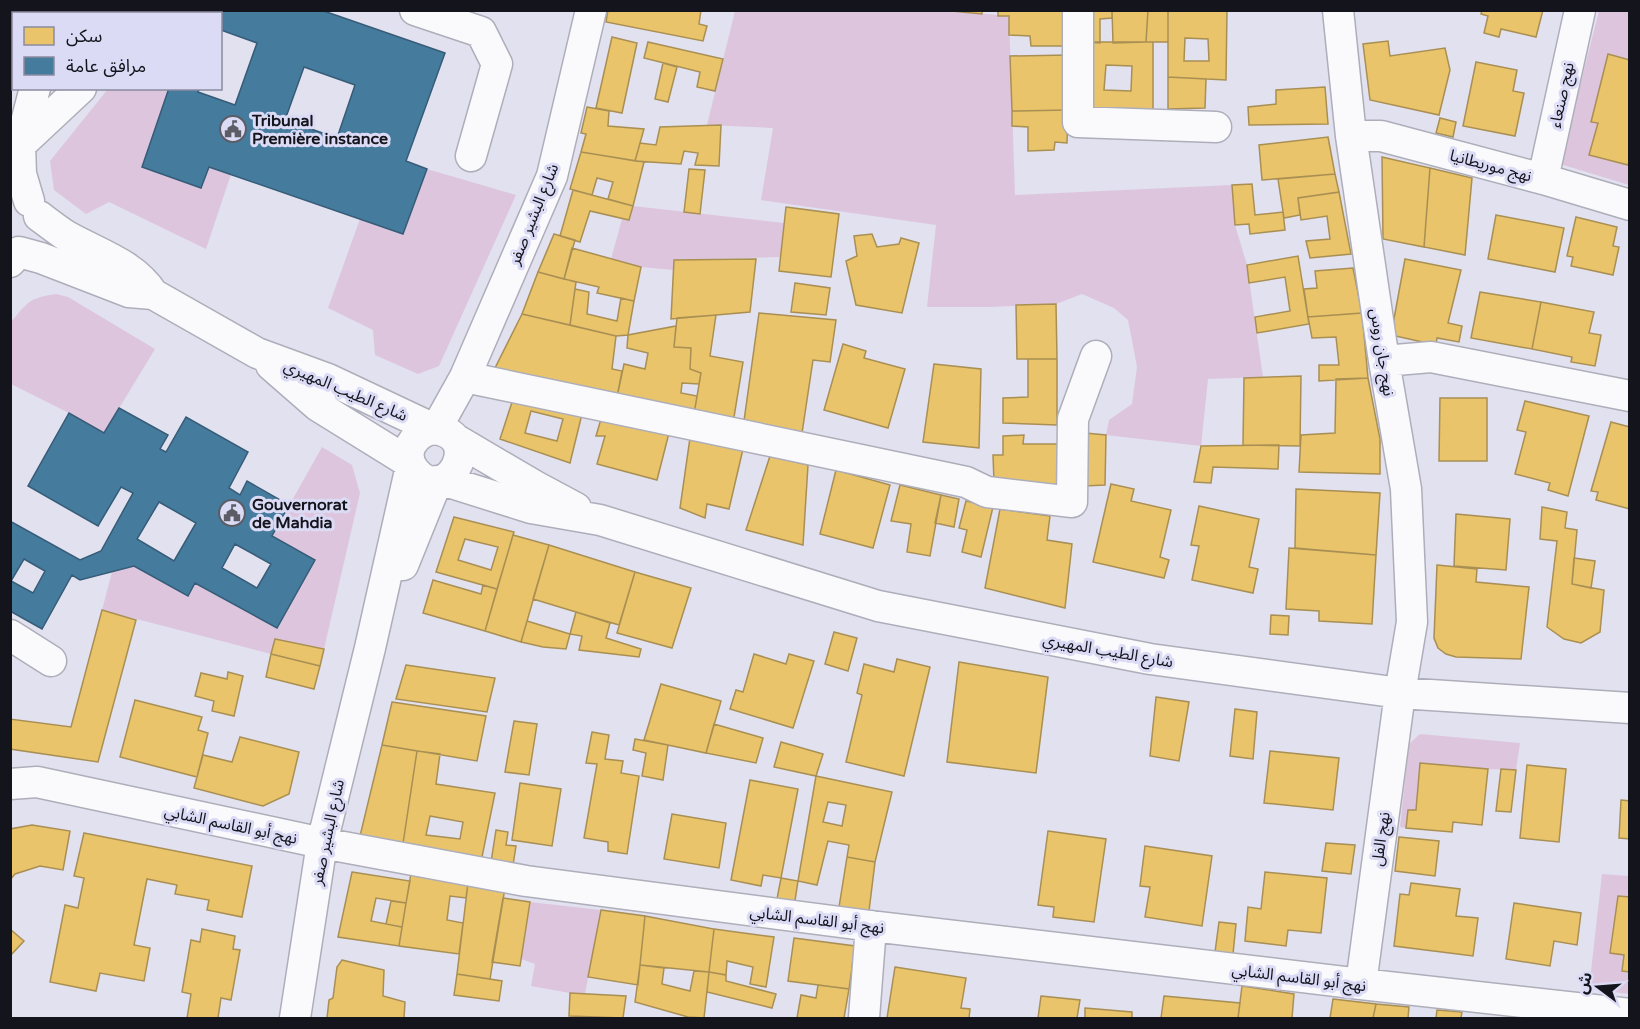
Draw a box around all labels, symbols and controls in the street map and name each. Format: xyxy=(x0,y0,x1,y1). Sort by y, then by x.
legend xyxy=(12,12,222,90)
text: سكن xyxy=(66,25,102,47)
text: مرافق عامة xyxy=(66,55,146,77)
street label: نهج صنعاء xyxy=(1545,61,1581,130)
place label: Tribunal Première instance xyxy=(251,111,388,149)
public building icon: Tribunal Première instance xyxy=(218,114,248,144)
street label: نهج موريطانيا xyxy=(1447,145,1534,188)
street label: شارع البشير صفر xyxy=(504,161,565,270)
street label: نهج جان روس xyxy=(1363,307,1399,398)
street label: شارع الطيب المهيري xyxy=(280,356,410,428)
place label: Gouvernorat de Mahdia xyxy=(252,495,349,533)
public building icon: Gouvernorat de Mahdia xyxy=(217,498,247,528)
street label: شارع الطيب المهيري xyxy=(1041,630,1175,674)
street label: شارع البشير صفر xyxy=(307,778,351,888)
street label: نهج أبو القاسم الشابي xyxy=(162,801,299,851)
street label: نهج الفل xyxy=(1367,811,1397,868)
street label: نهج أبو القاسم الشابي xyxy=(748,902,885,940)
north arrow xyxy=(1568,957,1628,1017)
street label: نهج أبو القاسم الشابي xyxy=(1230,960,1367,998)
text: ش xyxy=(1572,970,1597,996)

